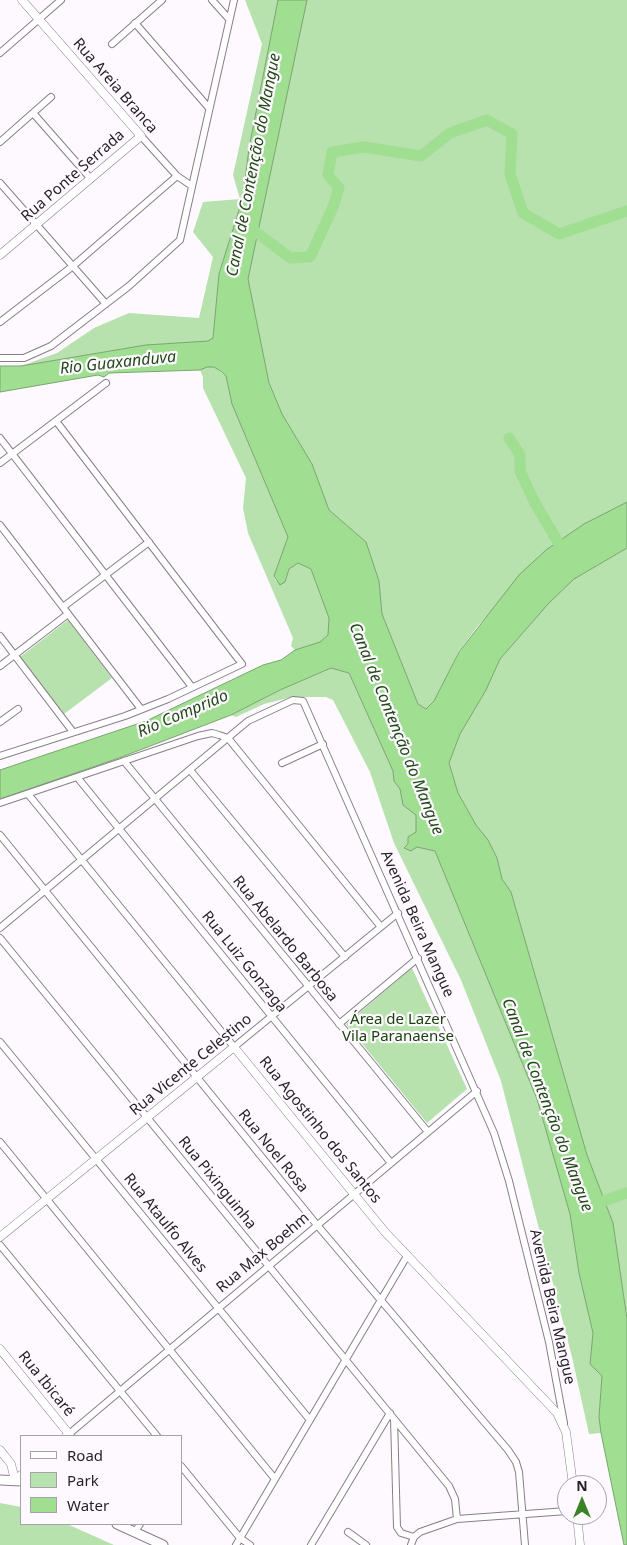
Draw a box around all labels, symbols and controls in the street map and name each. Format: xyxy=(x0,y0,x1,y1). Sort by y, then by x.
street label: Rua Areia Branca xyxy=(69,35,161,137)
water label: Canal de Contenção do Mangue xyxy=(223,52,285,278)
street label: Rua Ponte Serrada xyxy=(18,126,128,226)
water label: Rio Guaxanduva xyxy=(59,347,177,379)
water label: Canal de Contenção do Mangue xyxy=(345,620,447,838)
water label: Rio Comprido xyxy=(135,686,231,742)
street label: Avenida Beira Mangue xyxy=(376,848,458,1000)
street label: Rua Abelardo Barbosa xyxy=(229,872,341,1006)
street label: Rua Luiz Gonzaga xyxy=(198,908,290,1016)
water label: Canal de Contenção do Mangue xyxy=(497,996,597,1214)
street label: Rua Vicente Celestino xyxy=(126,1010,256,1120)
park label: Área de Lazer Vila Paranaense xyxy=(342,1011,454,1046)
street label: Rua Agostinho dos Santos xyxy=(255,1053,385,1207)
street label: Rua Noel Rosa xyxy=(234,1106,312,1196)
street label: Rua Pixinguinha xyxy=(174,1133,260,1233)
street label: Rua Ataulfo Alves xyxy=(120,1170,210,1276)
street label: Rua Max Boehm xyxy=(213,1209,313,1297)
street label: Avenida Beira Mangue xyxy=(525,1228,579,1386)
street label: Rua Ibicaré xyxy=(14,1348,78,1420)
legend xyxy=(20,1435,182,1525)
text: Road xyxy=(67,1445,103,1465)
text: Park xyxy=(67,1470,99,1490)
north arrow xyxy=(557,1475,607,1525)
text: N xyxy=(576,1476,588,1495)
text: Water xyxy=(67,1495,109,1515)

